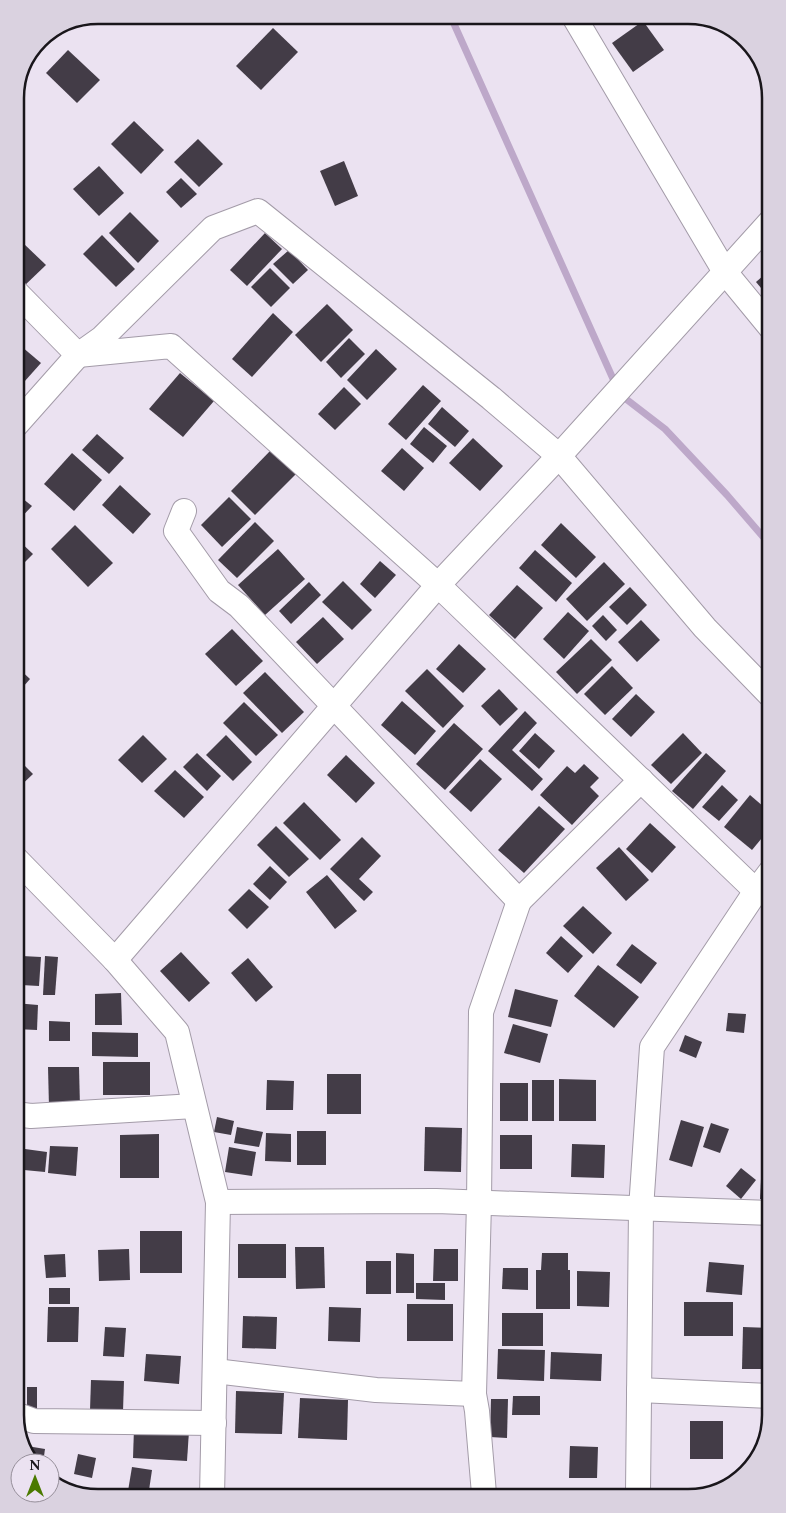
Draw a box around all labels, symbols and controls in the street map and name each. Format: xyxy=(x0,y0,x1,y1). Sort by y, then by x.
north arrow xyxy=(10,1453,60,1503)
text: N xyxy=(29,1455,41,1476)

